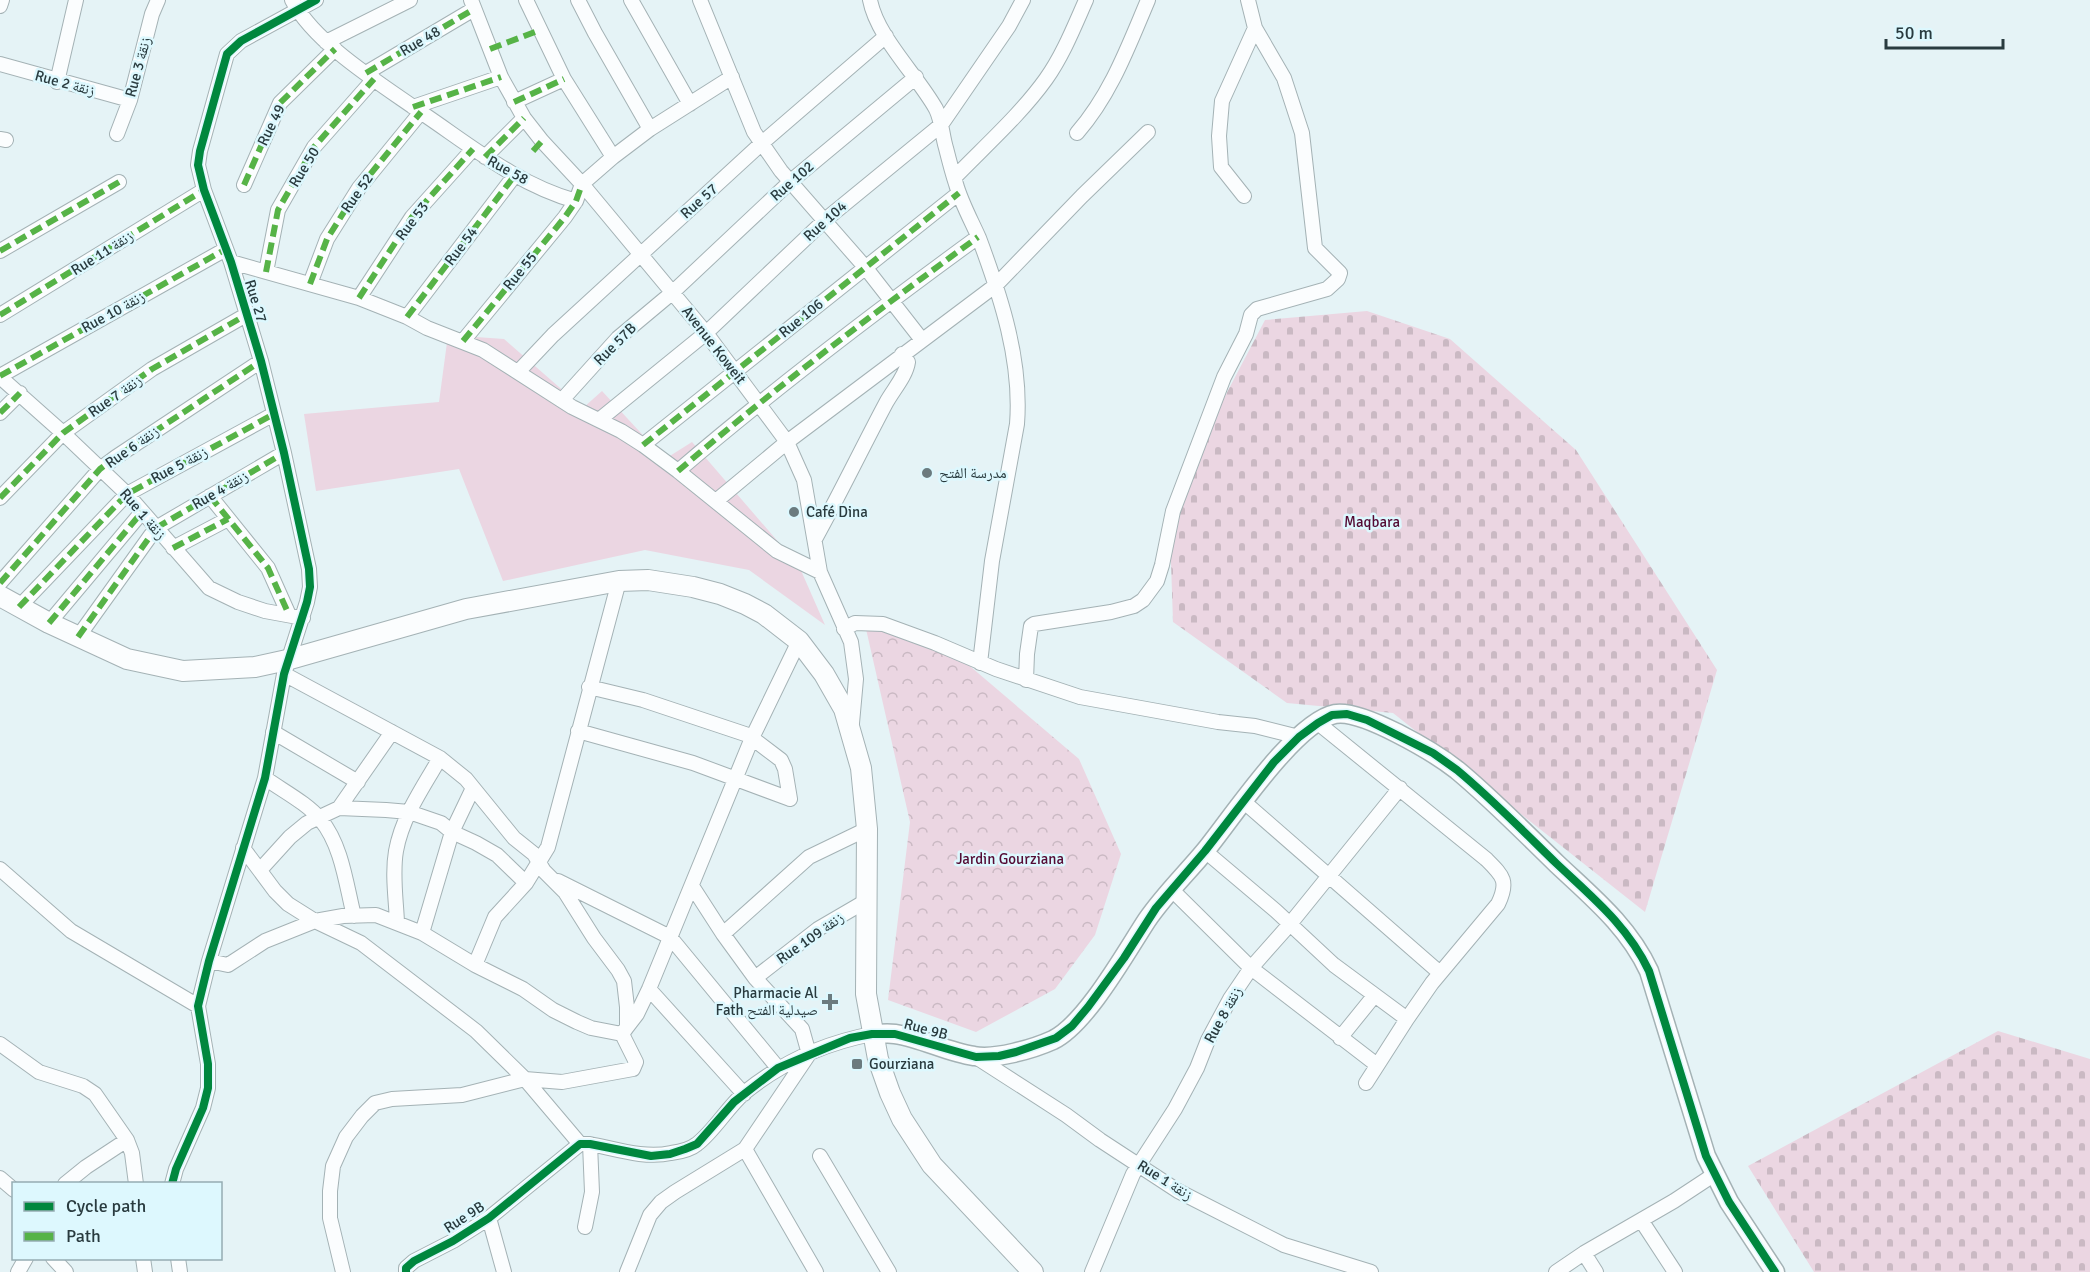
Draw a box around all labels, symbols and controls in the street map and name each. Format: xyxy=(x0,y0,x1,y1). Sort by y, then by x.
scale bar xyxy=(1886,12,2003,50)
street label: Rue 48 xyxy=(397,22,443,60)
text: 50 m xyxy=(1895,22,1933,44)
street label: Rue 3 زنقة xyxy=(121,35,155,99)
street label: Rue 2 زنقة xyxy=(33,66,97,100)
street label: Rue 49 xyxy=(253,101,289,149)
street label: Rue 50 xyxy=(285,144,323,190)
street label: Rue 58 xyxy=(484,152,532,188)
street label: Rue 102 xyxy=(766,157,818,205)
street label: Rue 52 xyxy=(337,170,377,216)
street label: Rue 57 xyxy=(677,180,721,222)
street label: Rue 104 xyxy=(800,197,850,245)
street label: Rue 53 xyxy=(392,198,432,244)
street label: Rue 54 xyxy=(441,223,481,269)
street label: Rue 11 زنقة xyxy=(68,227,136,279)
street label: Rue 55 xyxy=(499,248,541,294)
street label: Rue 27 xyxy=(241,277,271,325)
street label: Rue 10 زنقة xyxy=(78,287,148,337)
street label: Rue 106 xyxy=(775,295,827,341)
street label: Avenue Koweit xyxy=(678,302,750,388)
street label: Rue 57B xyxy=(590,319,640,369)
street label: Rue 7 زنقة xyxy=(85,371,146,421)
street label: Rue 6 زنقة xyxy=(102,422,163,472)
street label: Rue 5 زنقة xyxy=(148,443,211,487)
place label: مدرسة الفتح xyxy=(939,464,1007,483)
marker: مدرسة الفتح xyxy=(920,466,934,480)
street label: Rue 4 زنقة xyxy=(189,467,251,513)
street label: Rue 1 زنقة xyxy=(116,485,170,543)
place label: Café Dina xyxy=(806,503,868,521)
marker: Café Dina xyxy=(787,505,801,519)
park label: Maqbara xyxy=(1344,513,1400,531)
park label: Jardin Gourziana xyxy=(956,850,1064,868)
street label: Rue 109 زنقة xyxy=(773,908,847,968)
place label: Pharmacie Al Fath صيدلية الفتح xyxy=(716,984,818,1020)
street label: Rue 8 زنقة xyxy=(1200,984,1246,1046)
marker: Pharmacie Al Fath صيدلية الفتح xyxy=(823,995,837,1009)
street label: Rue 9B xyxy=(902,1015,950,1043)
place label: Gourziana xyxy=(869,1055,934,1073)
marker: Gourziana xyxy=(850,1057,864,1071)
street label: Rue 1 زنقة xyxy=(1134,1156,1196,1204)
legend xyxy=(12,1182,222,1260)
text: Cycle path xyxy=(66,1195,146,1217)
street label: Rue 9B xyxy=(440,1197,488,1237)
text: Path xyxy=(66,1225,101,1247)

